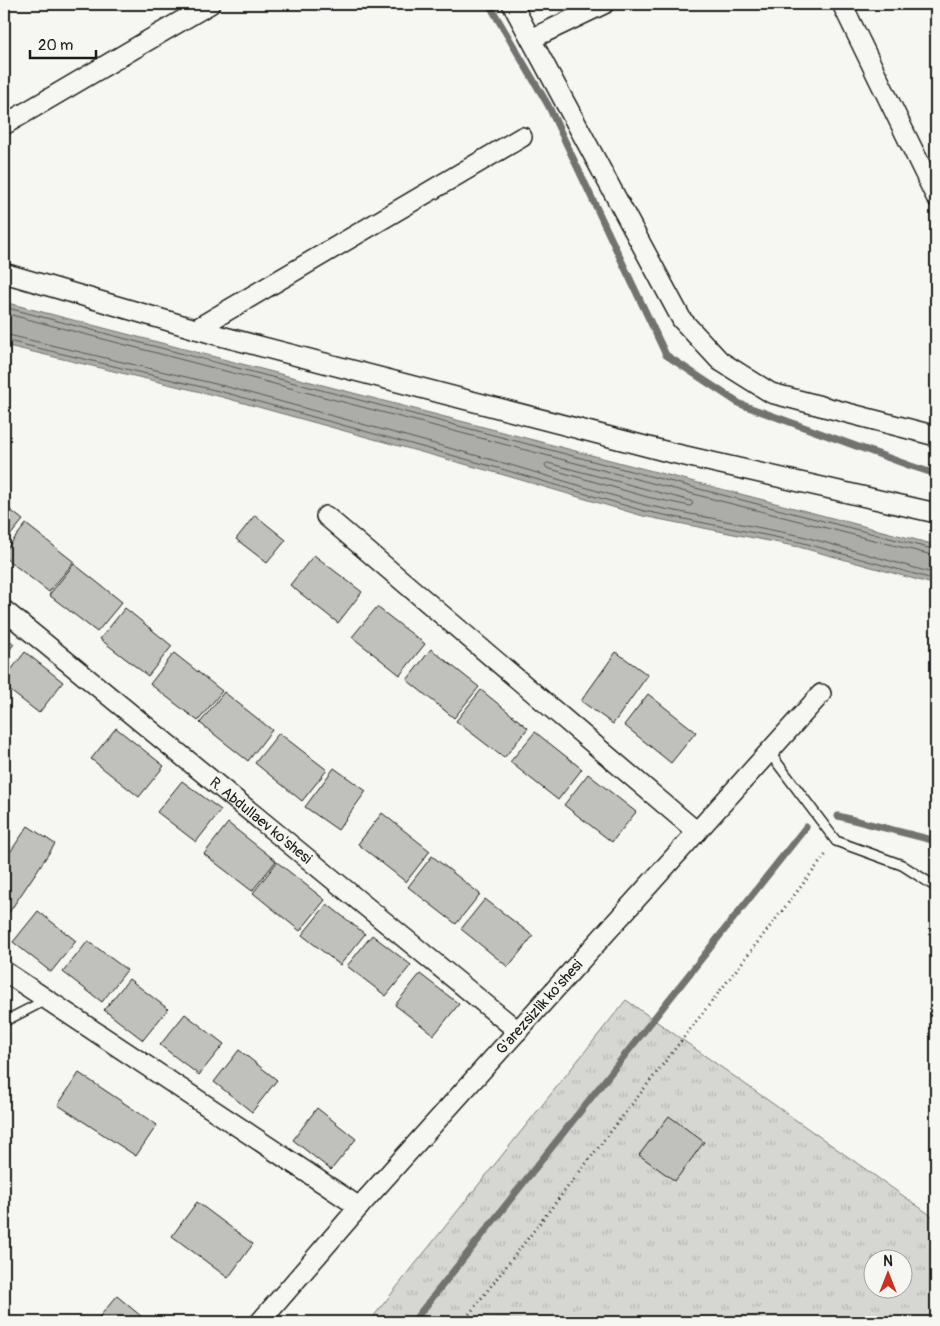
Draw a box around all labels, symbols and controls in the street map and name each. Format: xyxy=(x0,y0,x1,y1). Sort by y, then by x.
scale bar xyxy=(30,28,96,60)
text: 20 m xyxy=(38,36,73,55)
street label: R. Abdullaev ko'shesi xyxy=(205,773,316,868)
street label: G'arezsizlik ko'shesi xyxy=(492,956,587,1059)
north arrow xyxy=(862,1248,912,1298)
text: N xyxy=(883,1253,893,1270)

